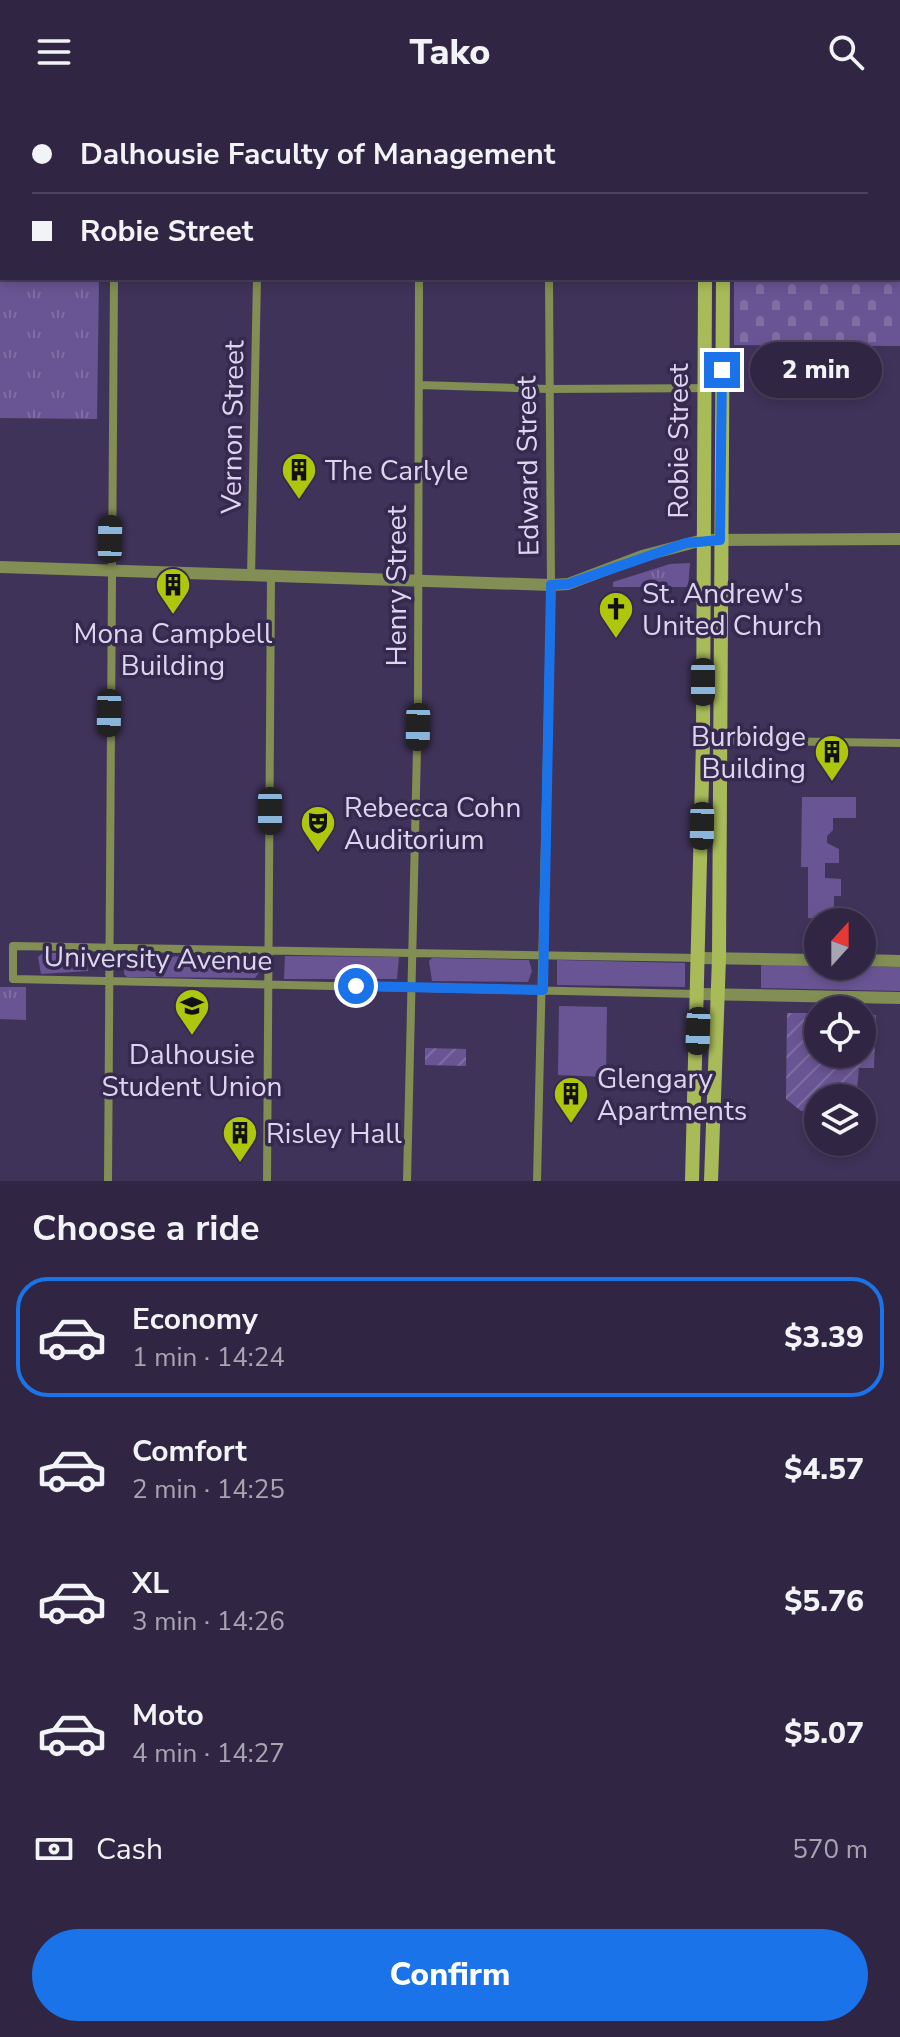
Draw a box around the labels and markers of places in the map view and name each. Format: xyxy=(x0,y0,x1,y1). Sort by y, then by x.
building icon: The Carlyle xyxy=(280,451,318,501)
place label: The Carlyle xyxy=(325,452,469,490)
building icon: Mona Campbell Building xyxy=(154,566,192,616)
place label: St. Andrew's United Church xyxy=(642,575,822,645)
church icon: St. Andrew's United Church xyxy=(597,590,635,640)
place label: Mona Campbell Building xyxy=(74,615,273,685)
place label: Burbidge Building xyxy=(691,718,806,788)
building icon: Burbidge Building xyxy=(813,733,851,783)
place label: Rebecca Cohn Auditorium xyxy=(344,789,521,859)
theatre icon: Rebecca Cohn Auditorium xyxy=(299,804,337,854)
school or university icon: Dalhousie Student Union xyxy=(173,987,211,1037)
place label: Dalhousie Student Union xyxy=(101,1036,283,1106)
place label: Glengary Apartments xyxy=(597,1060,747,1130)
building icon: Glengary Apartments xyxy=(552,1075,590,1125)
building icon: Risley Hall xyxy=(221,1114,259,1164)
place label: Risley Hall xyxy=(266,1115,403,1153)

